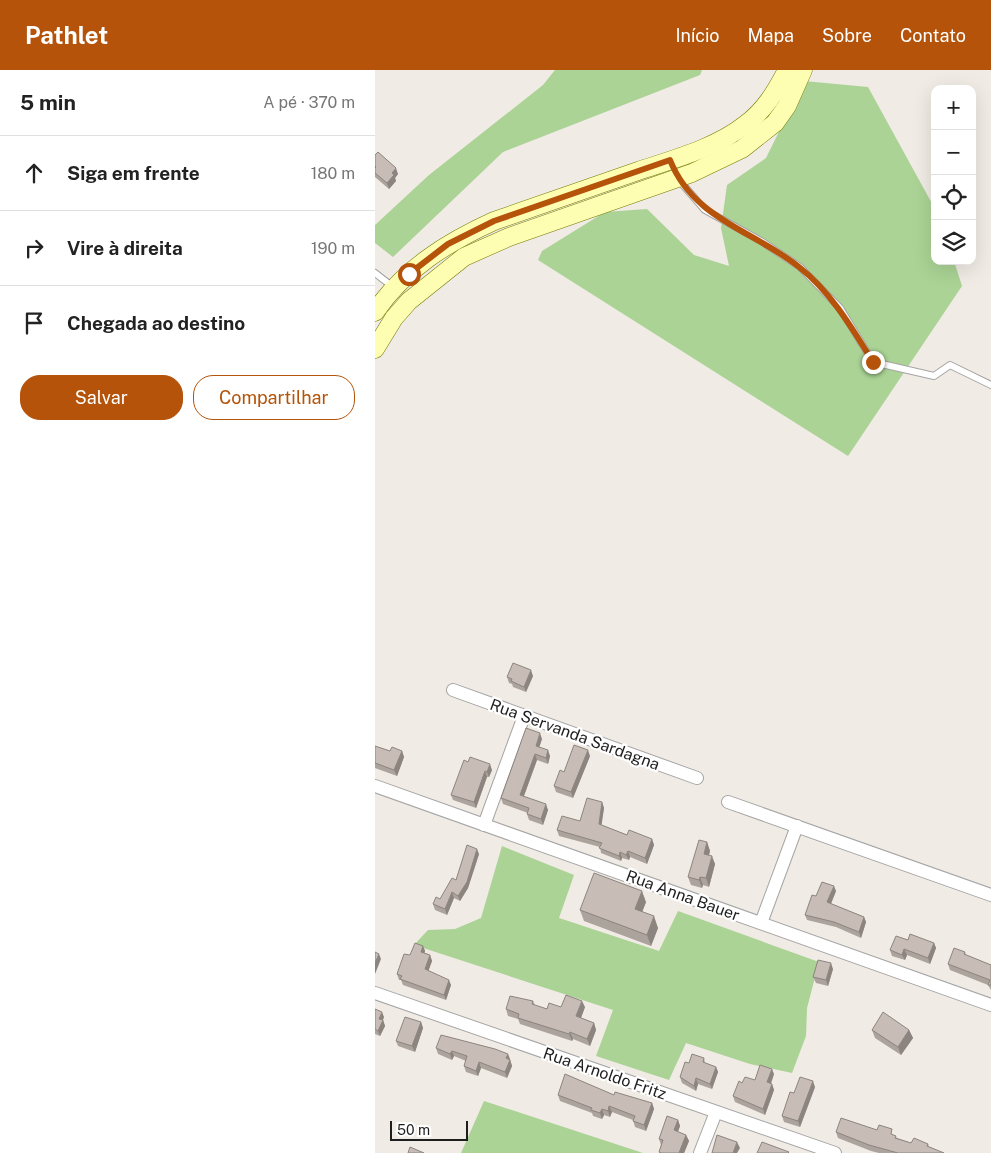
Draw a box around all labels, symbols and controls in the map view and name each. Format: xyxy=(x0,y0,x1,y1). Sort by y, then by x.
text: Pathlet xyxy=(25,21,108,49)
text: Início xyxy=(675,25,720,46)
text: Mapa xyxy=(748,25,794,46)
text: Sobre xyxy=(822,25,872,46)
text: Contato xyxy=(900,25,966,46)
map controls xyxy=(931,85,976,265)
button: + xyxy=(931,85,976,130)
text: 5 min xyxy=(20,90,76,115)
text: A pé · 370 m xyxy=(263,93,355,112)
button: − xyxy=(931,130,976,175)
icon: ahead xyxy=(20,159,48,187)
text: Siga em frente xyxy=(67,162,200,184)
text: 180 m xyxy=(311,164,355,183)
button: locate xyxy=(931,175,976,220)
button: layers xyxy=(931,220,976,265)
icon: right xyxy=(20,234,48,262)
text: Vire à direita xyxy=(67,237,183,259)
text: 190 m xyxy=(311,239,355,258)
route start xyxy=(398,263,421,286)
icon: arrive xyxy=(20,309,48,337)
text: Chegada ao destino xyxy=(67,312,245,334)
route end xyxy=(862,351,885,374)
button: Salvar xyxy=(20,375,183,420)
button: Compartilhar xyxy=(193,375,355,420)
street label: Rua Servanda Sardagna xyxy=(487,695,662,774)
street label: Rua Anna Bauer xyxy=(623,866,742,925)
street label: Rua Arnoldo Fritz xyxy=(541,1043,669,1104)
scale bar xyxy=(390,1118,467,1141)
text: 50 m xyxy=(397,1122,430,1138)

